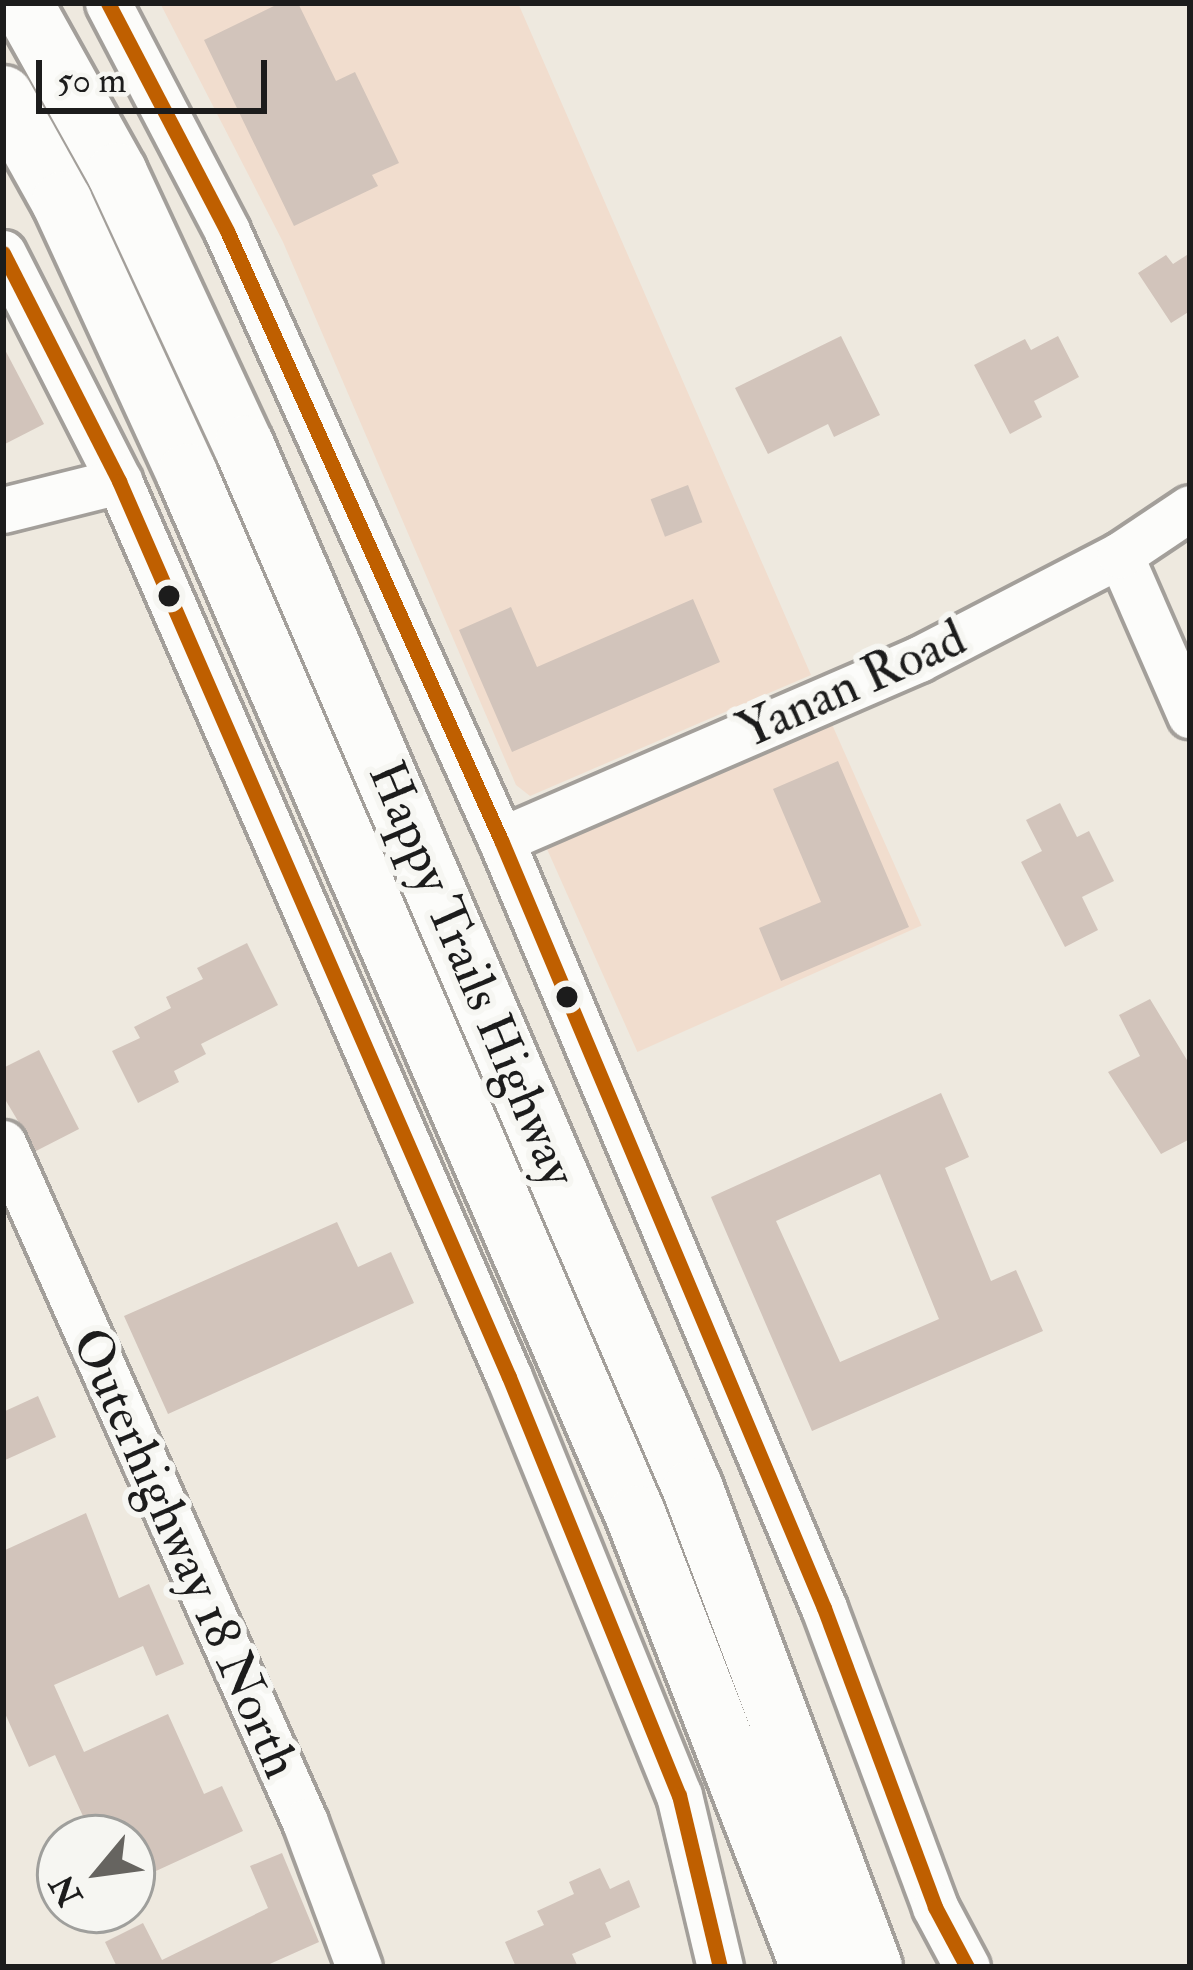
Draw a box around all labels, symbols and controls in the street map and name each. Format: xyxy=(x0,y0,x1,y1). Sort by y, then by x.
scale bar xyxy=(42,36,273,110)
text: 50 m xyxy=(57,58,126,103)
unlabelled marker xyxy=(158,585,180,607)
street label: Yanan Road xyxy=(729,608,975,762)
street label: Happy Trails Highway xyxy=(355,753,589,1195)
unlabelled marker xyxy=(556,986,578,1008)
street label: Outerhighway 18 North xyxy=(58,1319,312,1787)
north arrow xyxy=(36,1814,156,1934)
text: N xyxy=(42,1867,92,1913)

